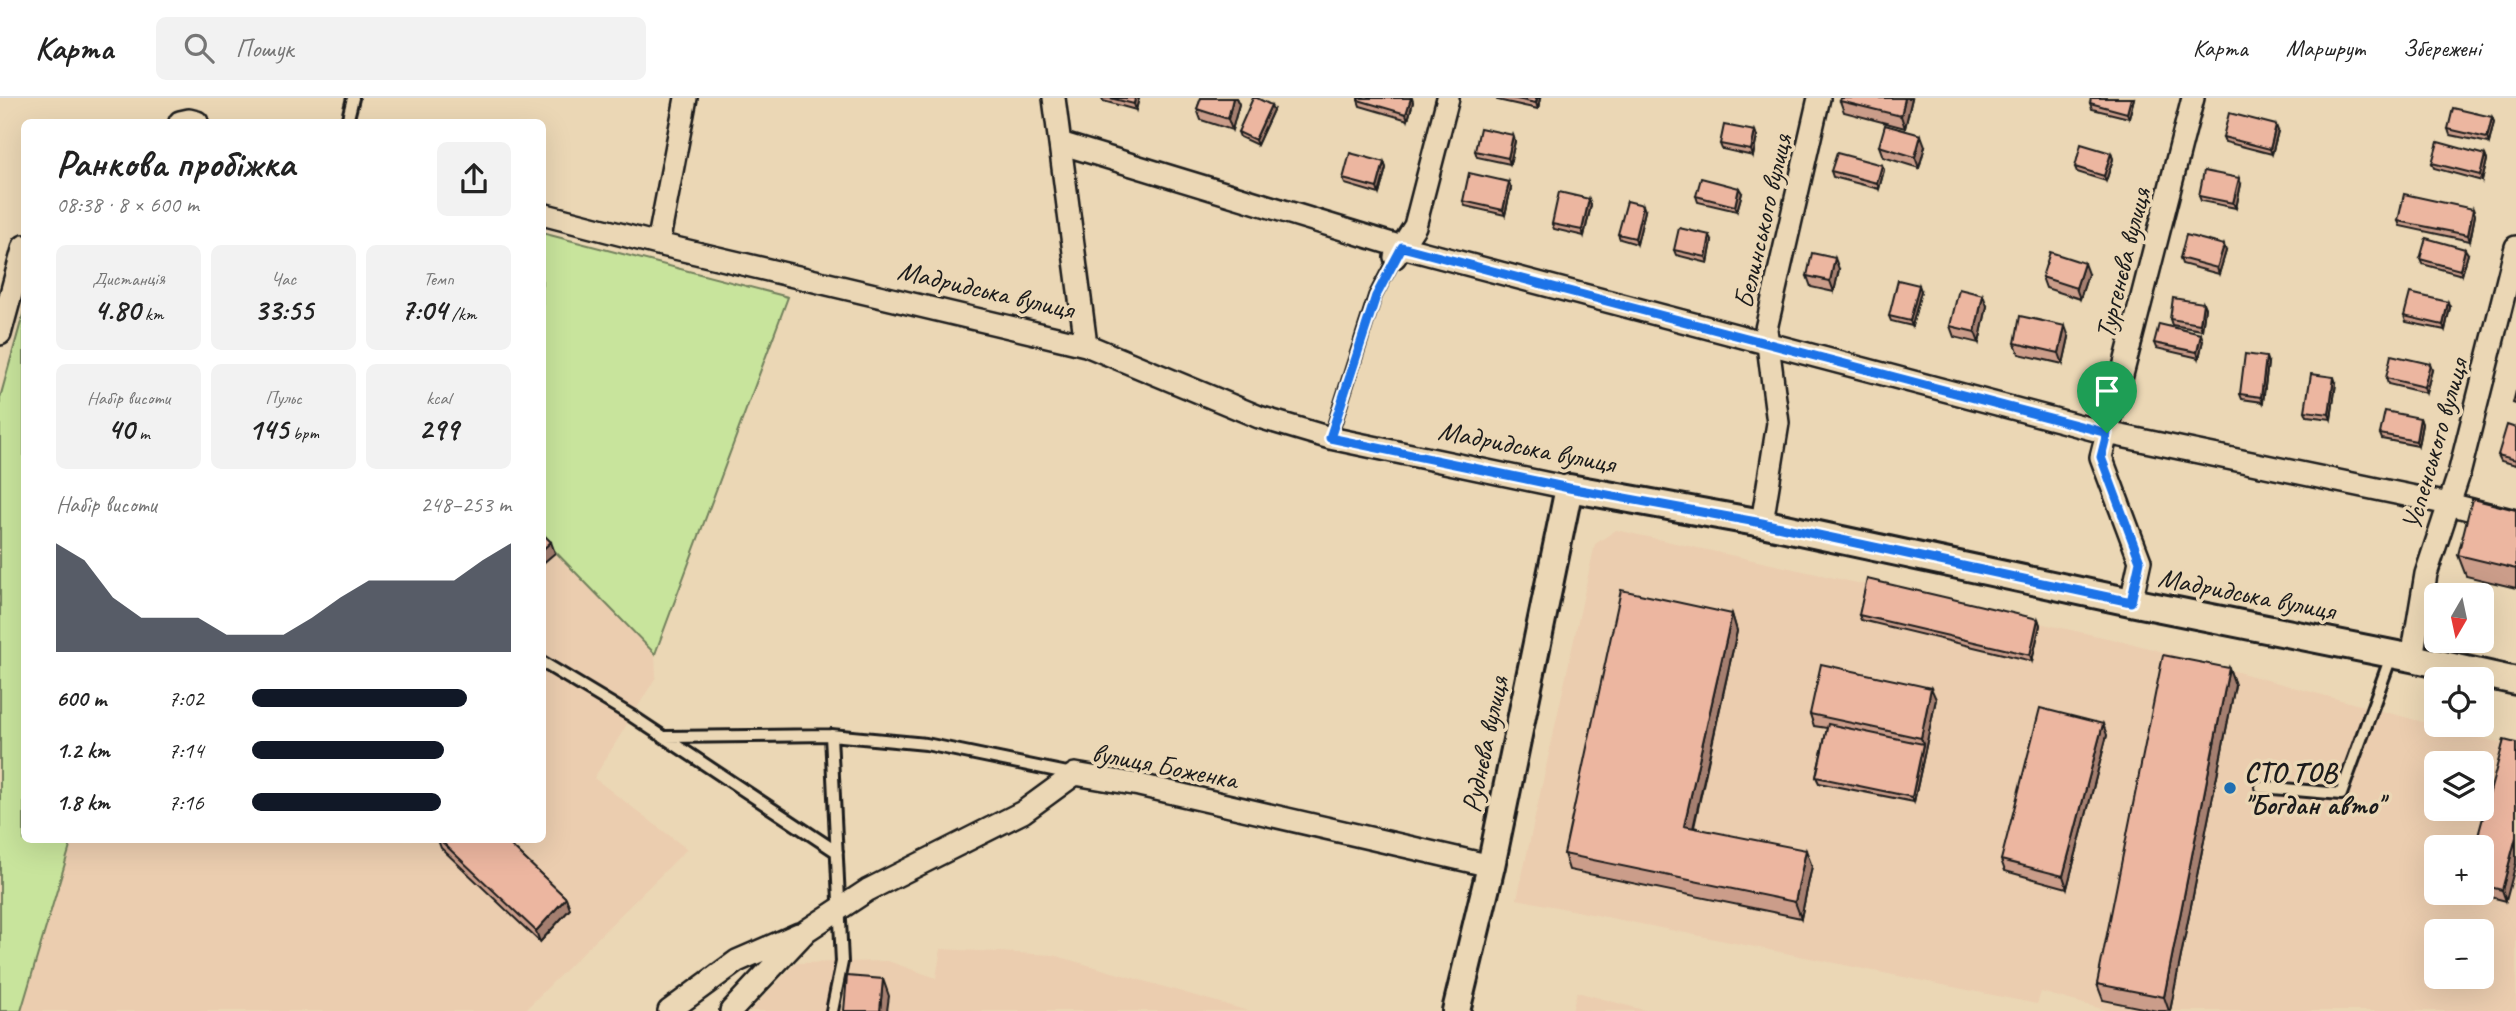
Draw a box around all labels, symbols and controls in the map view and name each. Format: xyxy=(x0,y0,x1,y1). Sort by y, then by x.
search box xyxy=(156,17,646,80)
text: Карта xyxy=(35,27,114,69)
icon: search xyxy=(180,29,218,67)
text: Пошук xyxy=(236,32,294,65)
text: Карта xyxy=(2193,33,2248,63)
text: Маршрут xyxy=(2286,33,2365,63)
text: Збережені xyxy=(2403,33,2481,63)
street label: Белинського вулиця xyxy=(1725,130,1800,312)
text: Ранкова пробіжка xyxy=(56,140,295,187)
button: share xyxy=(437,142,511,216)
street label: Тургенєва вулиця xyxy=(2087,183,2158,342)
text: 08:38 · 8 × 600 m xyxy=(56,190,199,219)
street label: Мадридська вулиця xyxy=(894,252,1080,327)
text: Дистанція xyxy=(92,267,165,291)
text: Час xyxy=(271,267,296,291)
text: Темп xyxy=(423,267,454,291)
text: 4.80 xyxy=(94,291,140,329)
text: 33:55 xyxy=(254,291,313,329)
text: 7:04 xyxy=(401,291,447,329)
text: km xyxy=(140,302,163,326)
text: /km xyxy=(447,302,476,326)
street label: Успенського вулиця xyxy=(2393,352,2476,534)
pin xyxy=(2077,361,2137,433)
icon: arrive xyxy=(2088,372,2126,410)
text: Набір висоти xyxy=(87,386,170,410)
text: Пульс xyxy=(265,386,302,410)
text: kcal xyxy=(426,386,451,410)
text: 40 xyxy=(107,410,134,448)
text: 145 xyxy=(248,410,288,448)
text: 299 xyxy=(419,410,458,448)
street label: Мадридська вулиця xyxy=(1435,412,1621,481)
text: m xyxy=(134,421,150,445)
text: bpm xyxy=(288,421,319,445)
text: Набір висоти xyxy=(56,490,156,519)
text: 248–253 m xyxy=(420,490,511,519)
street label: Мадридська вулиця xyxy=(2155,559,2341,628)
north arrow xyxy=(2424,583,2494,653)
map controls xyxy=(2424,583,2494,989)
button: locate xyxy=(2424,667,2494,737)
street label: Руднєва вулиця xyxy=(1453,672,1516,815)
text: 600 m xyxy=(56,684,106,713)
text: 7:02 xyxy=(168,684,204,713)
street label: вулиця Боженка xyxy=(1089,734,1243,797)
text: 1.2 km xyxy=(56,736,110,765)
text: 7:14 xyxy=(168,736,204,765)
button: layers xyxy=(2424,751,2494,821)
place label: СТО ТОВ "Богдан авто" xyxy=(2244,755,2390,822)
marker: СТО ТОВ "Богдан авто" xyxy=(2222,780,2238,796)
text: 1.8 km xyxy=(56,788,110,817)
text: 7:16 xyxy=(168,788,204,817)
button: + xyxy=(2424,835,2494,905)
button: − xyxy=(2424,919,2494,989)

